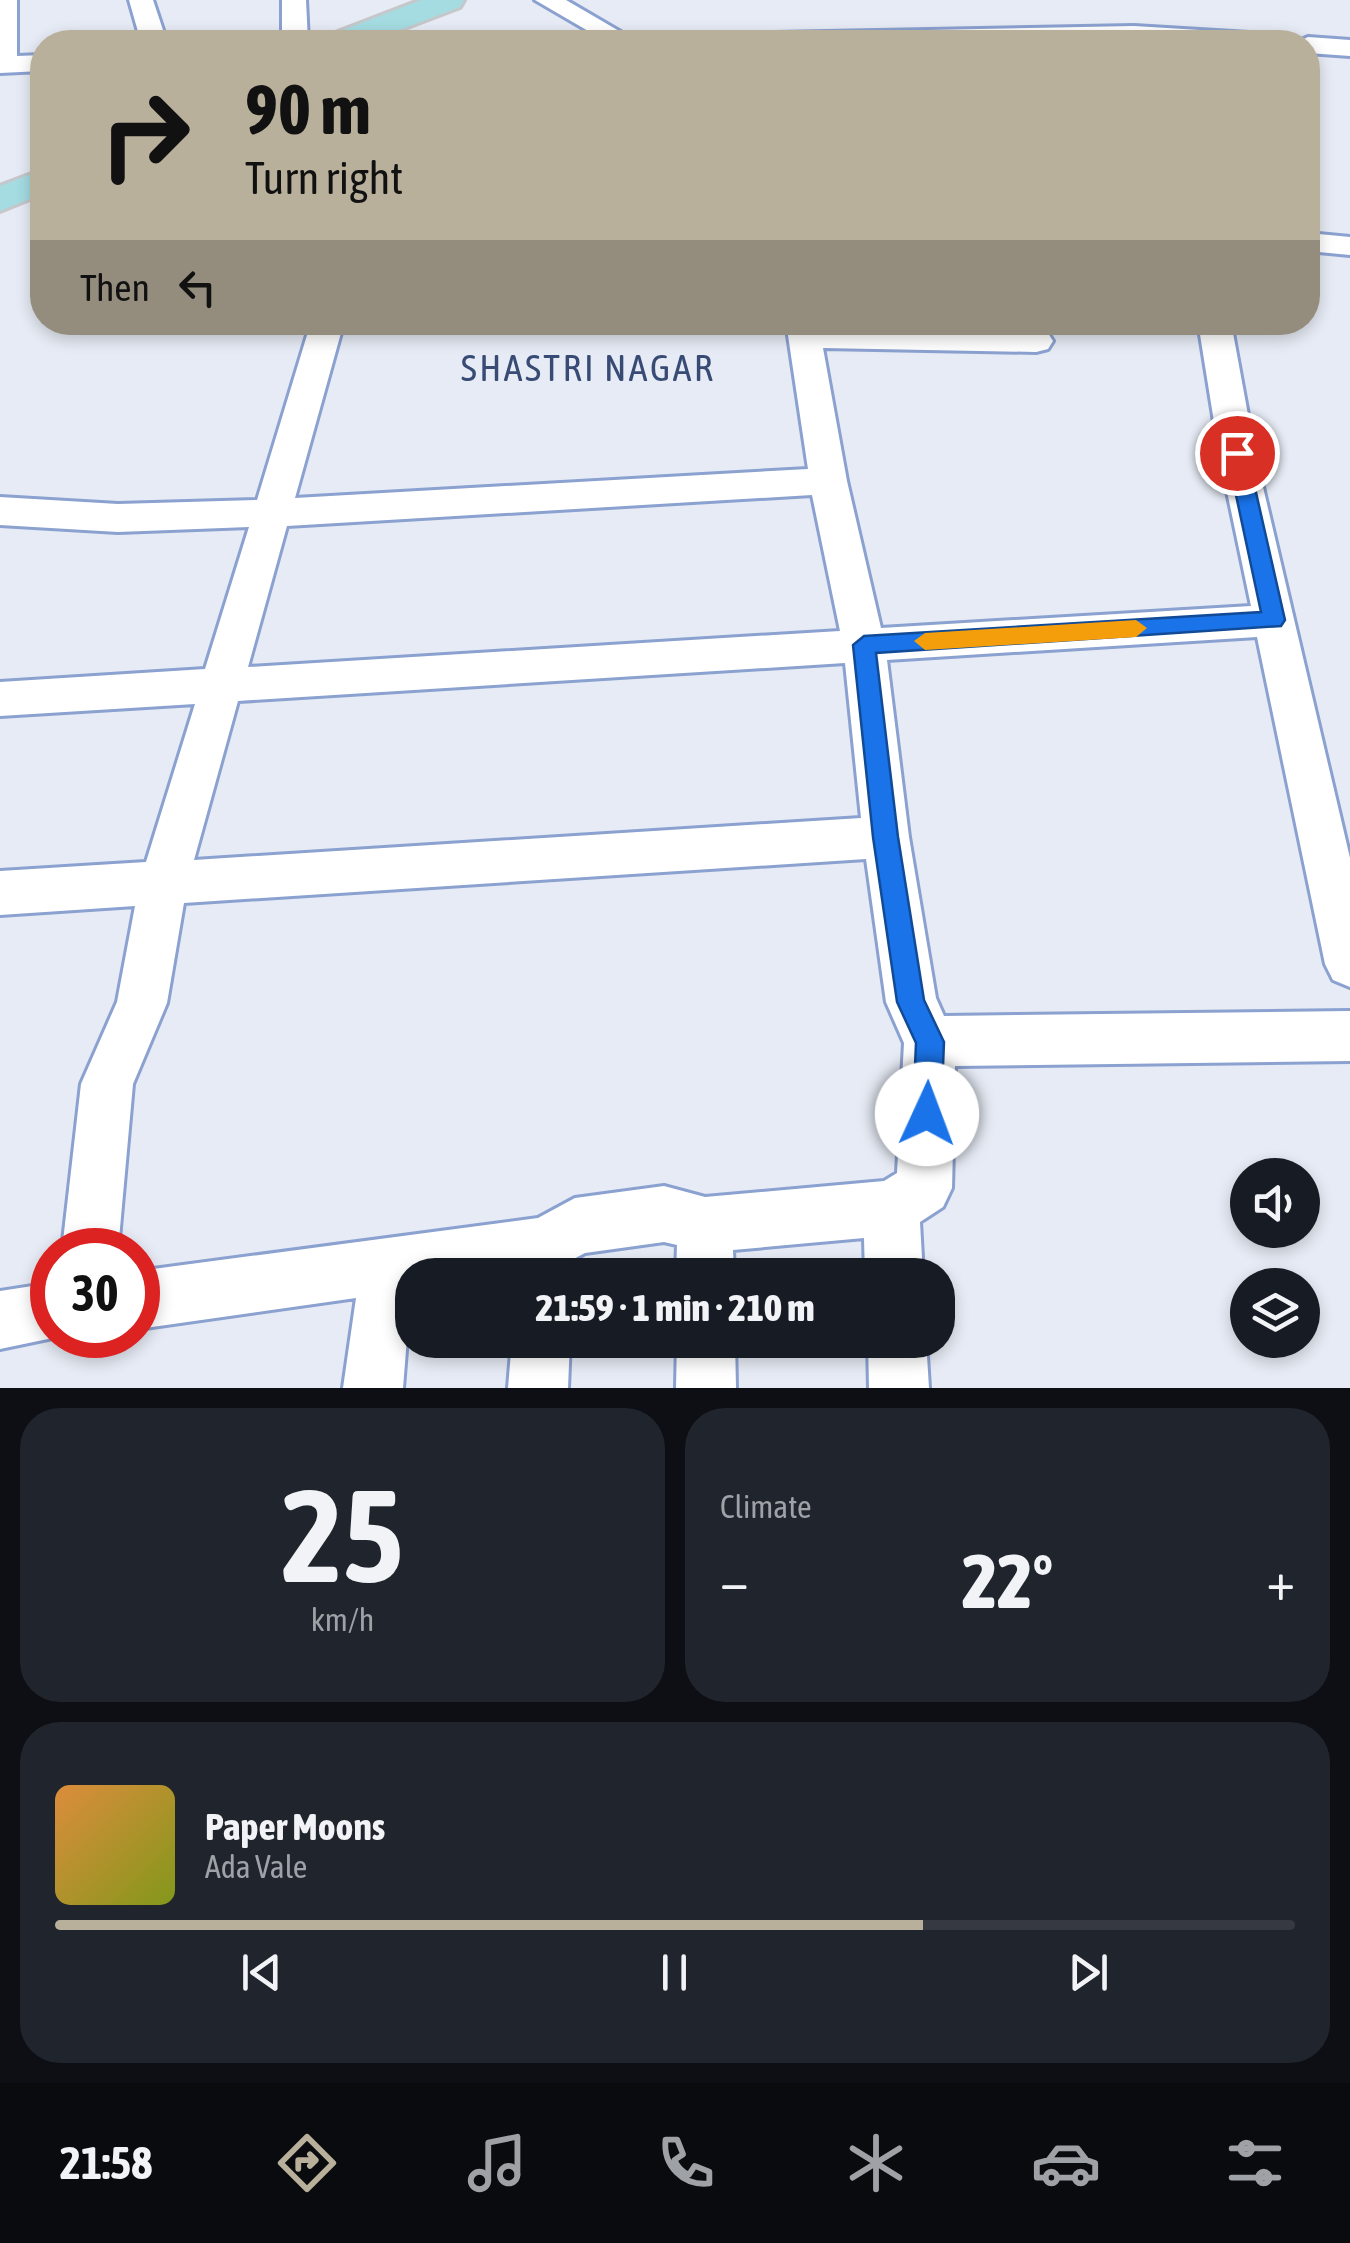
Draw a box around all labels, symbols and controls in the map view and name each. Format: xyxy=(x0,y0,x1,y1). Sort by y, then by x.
text: 90 m xyxy=(245,69,371,149)
icon: right xyxy=(80,70,210,200)
text: Turn right xyxy=(245,152,403,204)
icon: left xyxy=(170,260,225,315)
text: Then xyxy=(80,266,150,309)
district label: SHASTRI NAGAR xyxy=(461,346,715,389)
pin xyxy=(1195,411,1280,496)
icon: arrive xyxy=(1210,426,1265,481)
position arrow xyxy=(875,1062,979,1166)
map controls xyxy=(1230,1158,1320,1358)
button: sound xyxy=(1230,1158,1320,1248)
speed limit sign: 30 xyxy=(30,1228,160,1358)
button: layers xyxy=(1230,1268,1320,1358)
text: 21:59 · 1 min · 210 m xyxy=(535,1286,815,1329)
text: 25 xyxy=(281,1461,404,1610)
text: Climate xyxy=(720,1488,812,1525)
text: 22° xyxy=(962,1538,1053,1624)
text: − xyxy=(720,1549,749,1612)
text: + xyxy=(1266,1549,1295,1612)
text: km/h xyxy=(311,1601,374,1638)
text: Paper Moons xyxy=(205,1805,385,1848)
text: Ada Vale xyxy=(205,1848,307,1885)
icon: previous xyxy=(234,1945,289,2000)
icon: pause xyxy=(647,1945,702,2000)
icon: next xyxy=(1061,1945,1116,2000)
icon: directions xyxy=(272,2128,342,2198)
icon: music xyxy=(462,2128,532,2198)
icon: phone xyxy=(651,2128,721,2198)
icon: climate xyxy=(841,2128,911,2198)
icon: car xyxy=(1031,2128,1101,2198)
icon: filters xyxy=(1220,2128,1290,2198)
text: 21:58 xyxy=(60,2137,152,2189)

